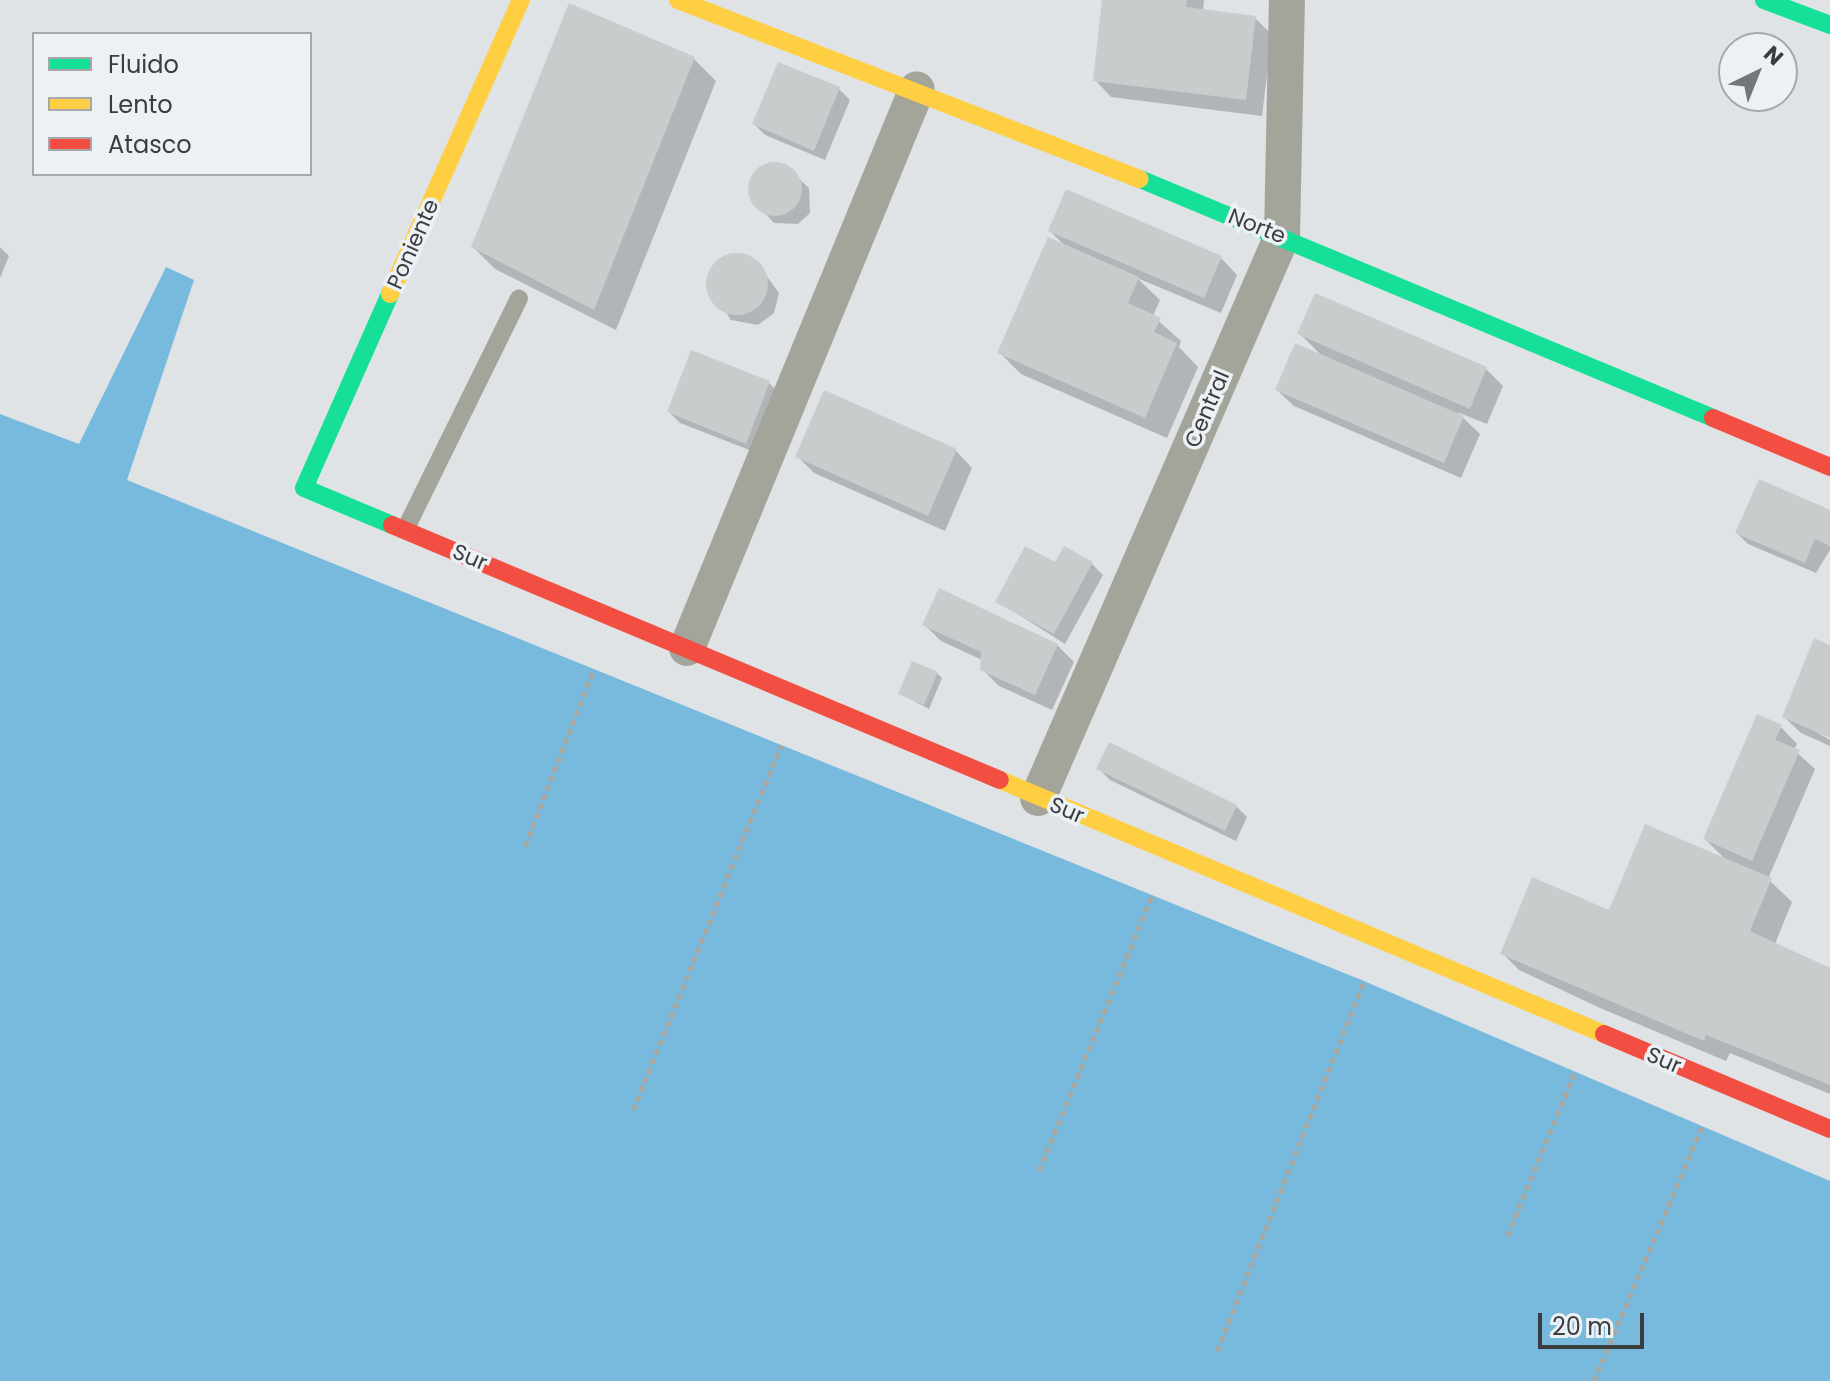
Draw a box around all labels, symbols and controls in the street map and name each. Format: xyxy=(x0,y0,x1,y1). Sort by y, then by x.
legend xyxy=(32,32,312,176)
north arrow xyxy=(1718,32,1798,112)
text: N xyxy=(1757,39,1790,73)
text: Fluido xyxy=(108,48,179,81)
text: Lento xyxy=(108,88,173,121)
text: Atasco xyxy=(108,128,192,161)
street label: Poniente xyxy=(381,195,445,293)
street label: Norte xyxy=(1225,203,1289,249)
street label: Central xyxy=(1179,366,1235,452)
street label: Sur xyxy=(449,538,491,576)
street label: Sur xyxy=(1046,791,1088,829)
street label: Sur xyxy=(1643,1041,1685,1079)
scale bar xyxy=(1542,1297,1648,1347)
text: 20 m xyxy=(1552,1310,1612,1343)

